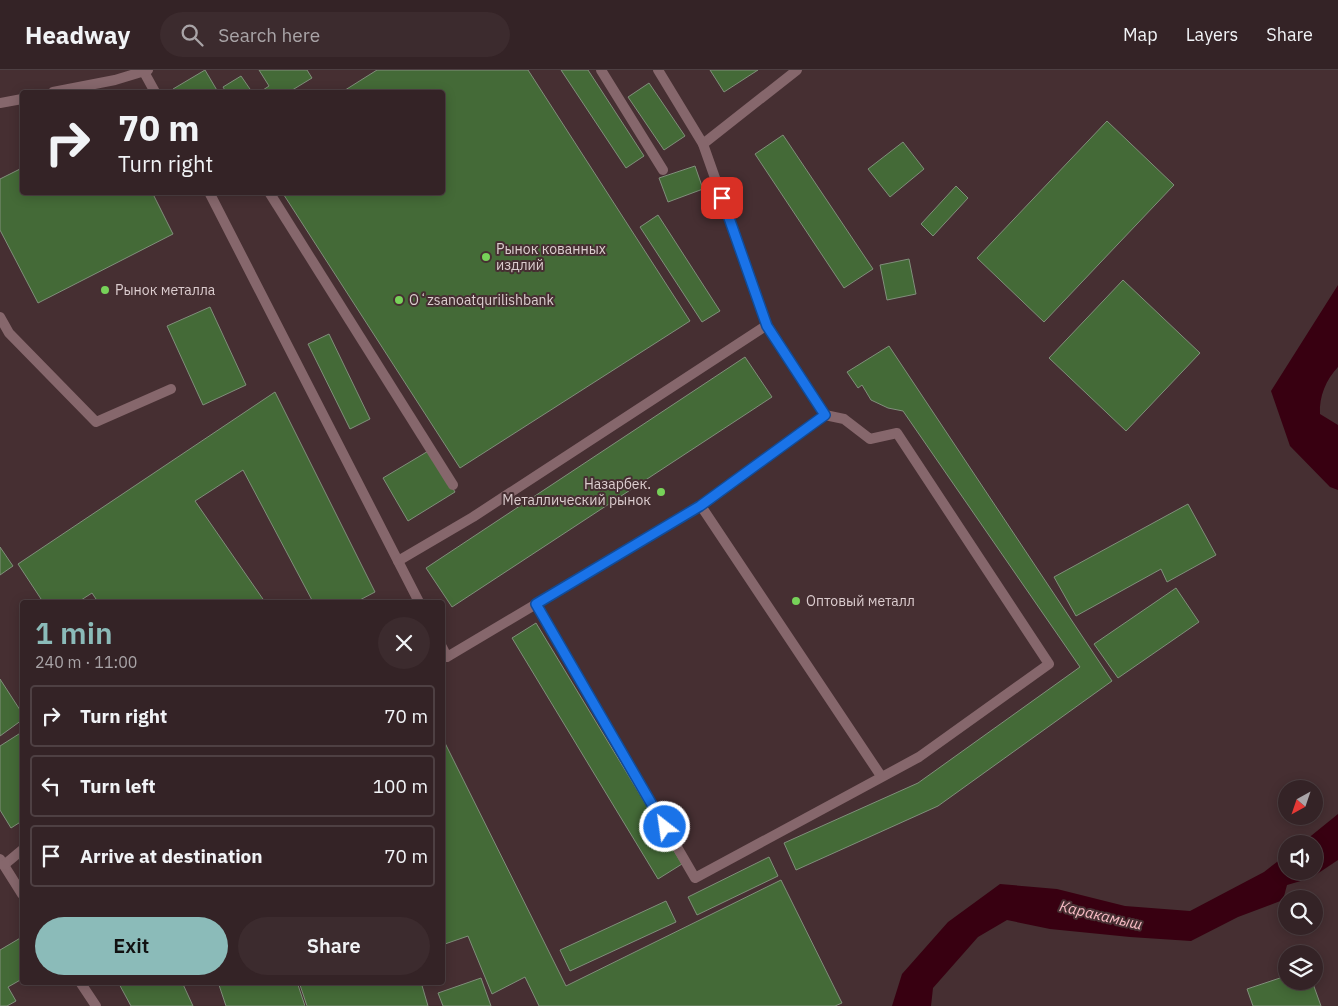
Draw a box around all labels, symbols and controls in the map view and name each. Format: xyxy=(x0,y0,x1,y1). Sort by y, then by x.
search box xyxy=(160,12,510,57)
text: Headway xyxy=(25,19,130,51)
icon: search xyxy=(178,21,206,49)
text: Search here xyxy=(218,23,320,47)
text: Map xyxy=(1123,23,1158,46)
text: Layers xyxy=(1186,23,1238,46)
text: Share xyxy=(1266,23,1313,46)
text: 70 m xyxy=(118,105,200,151)
icon: right xyxy=(35,110,100,175)
text: Turn right xyxy=(118,149,213,178)
pin xyxy=(701,177,743,219)
icon: arrive xyxy=(708,184,736,212)
place label: Рынок кованных издлий xyxy=(496,240,606,274)
marker: Рынок кованных издлий xyxy=(480,251,492,263)
place label: Рынок металла xyxy=(115,281,216,299)
marker: Рынок металла xyxy=(99,284,111,296)
place label: Oʻzsanoatqurilishbank xyxy=(409,291,555,309)
marker: Oʻzsanoatqurilishbank xyxy=(393,294,405,306)
place label: Назарбек. Металлический рынок xyxy=(502,475,651,509)
marker: Назарбек. Металлический рынок xyxy=(655,486,667,498)
place label: Оптовый металл xyxy=(806,592,915,610)
marker: Оптовый металл xyxy=(790,595,802,607)
text: 1 min xyxy=(35,613,113,652)
button: close xyxy=(378,617,430,669)
text: 240 m · 11:00 xyxy=(35,652,137,672)
icon: right xyxy=(37,702,65,730)
text: Turn right xyxy=(80,704,167,728)
text: 70 m xyxy=(384,704,428,728)
icon: left xyxy=(37,772,65,800)
text: Turn left xyxy=(80,774,156,798)
text: 100 m xyxy=(373,774,428,798)
north arrow xyxy=(1278,780,1322,825)
map controls xyxy=(1278,780,1323,990)
position arrow xyxy=(638,800,690,852)
button: sound xyxy=(1278,835,1323,880)
icon: arrive xyxy=(37,842,65,870)
text: Arrive at destination xyxy=(80,844,263,868)
text: 70 m xyxy=(384,844,428,868)
button: search xyxy=(1278,890,1323,935)
water label: Каракамыш xyxy=(1058,896,1144,934)
button: Exit xyxy=(35,917,228,975)
button: Share xyxy=(238,917,430,975)
button: layers xyxy=(1278,945,1323,990)

